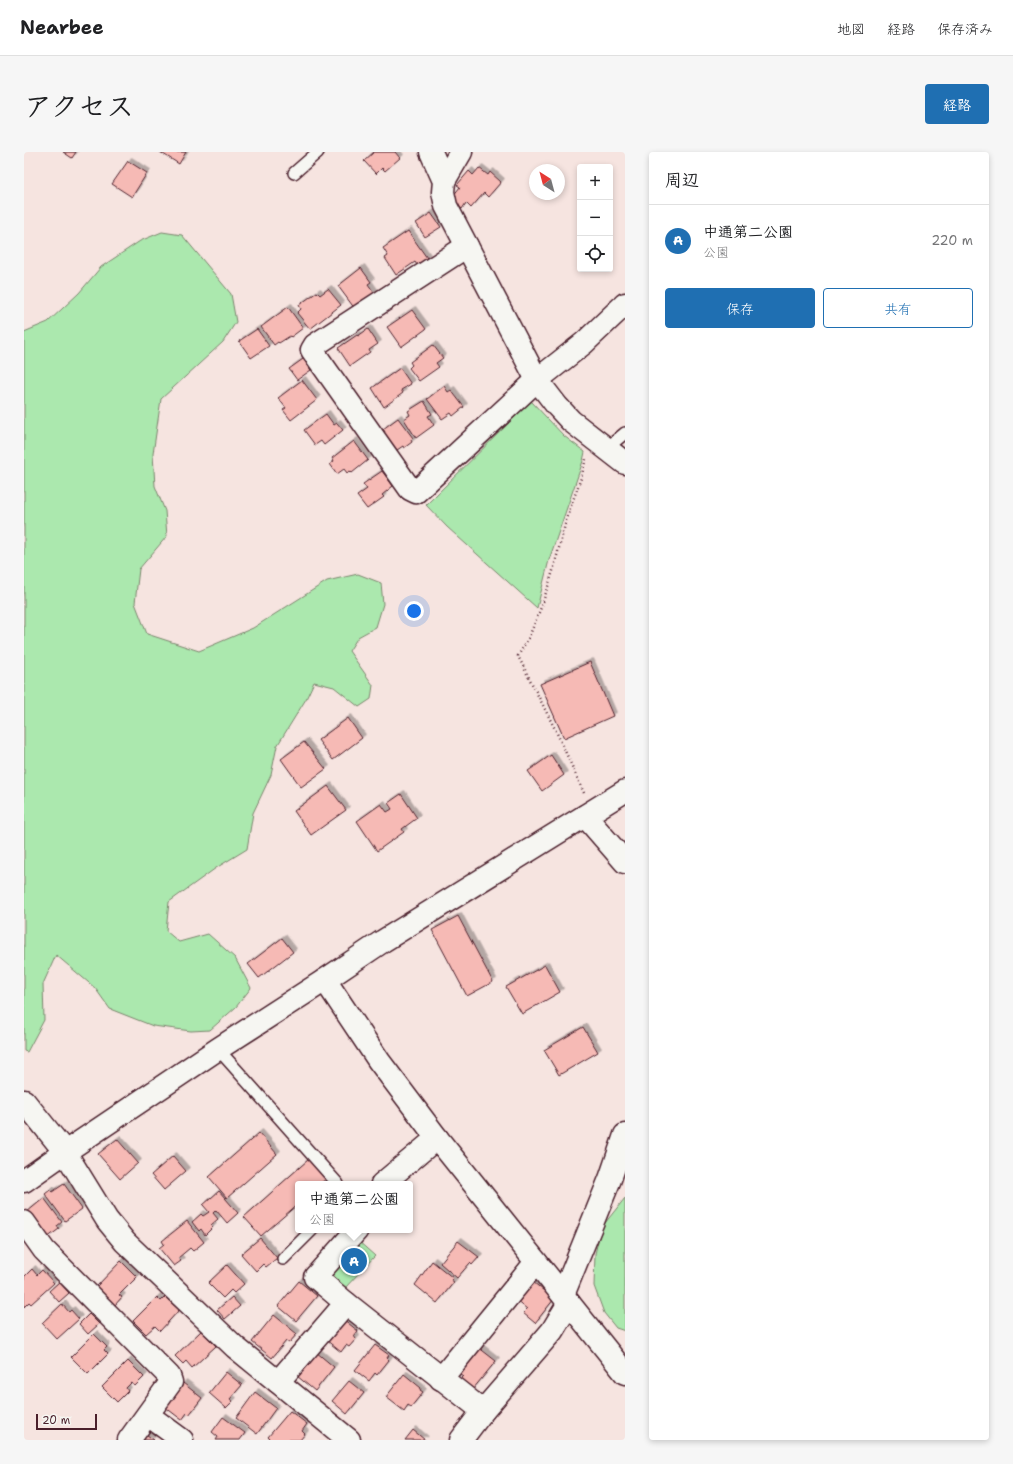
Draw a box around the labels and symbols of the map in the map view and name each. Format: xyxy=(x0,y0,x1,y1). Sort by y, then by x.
north arrow xyxy=(529,164,565,200)
your location xyxy=(404,601,424,621)
pin: A xyxy=(341,1246,367,1276)
scale bar xyxy=(36,1412,97,1431)

